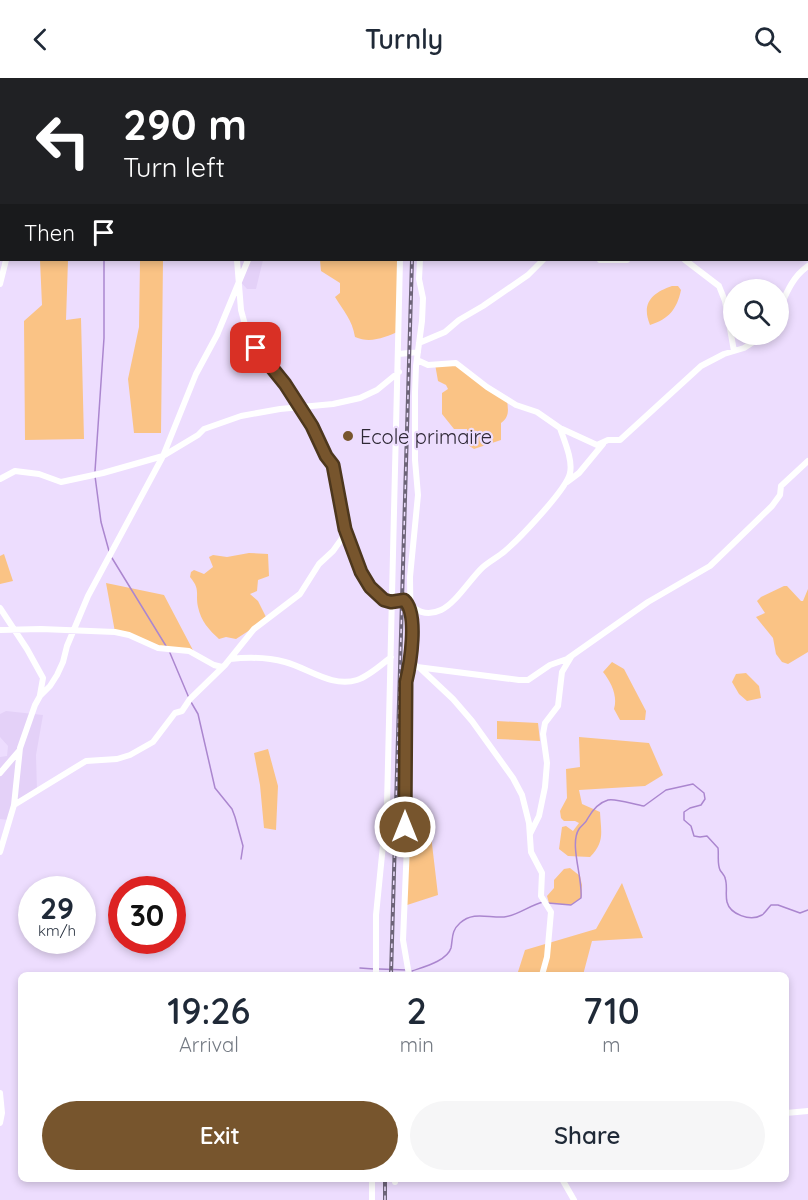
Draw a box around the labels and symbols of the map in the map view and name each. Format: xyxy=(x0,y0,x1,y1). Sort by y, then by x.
pin xyxy=(230,322,281,373)
place label: Ecole primaire xyxy=(360,424,492,449)
marker: Ecole primaire xyxy=(341,429,355,443)
position arrow xyxy=(373,795,437,859)
speed limit sign: 30 xyxy=(108,876,186,954)

